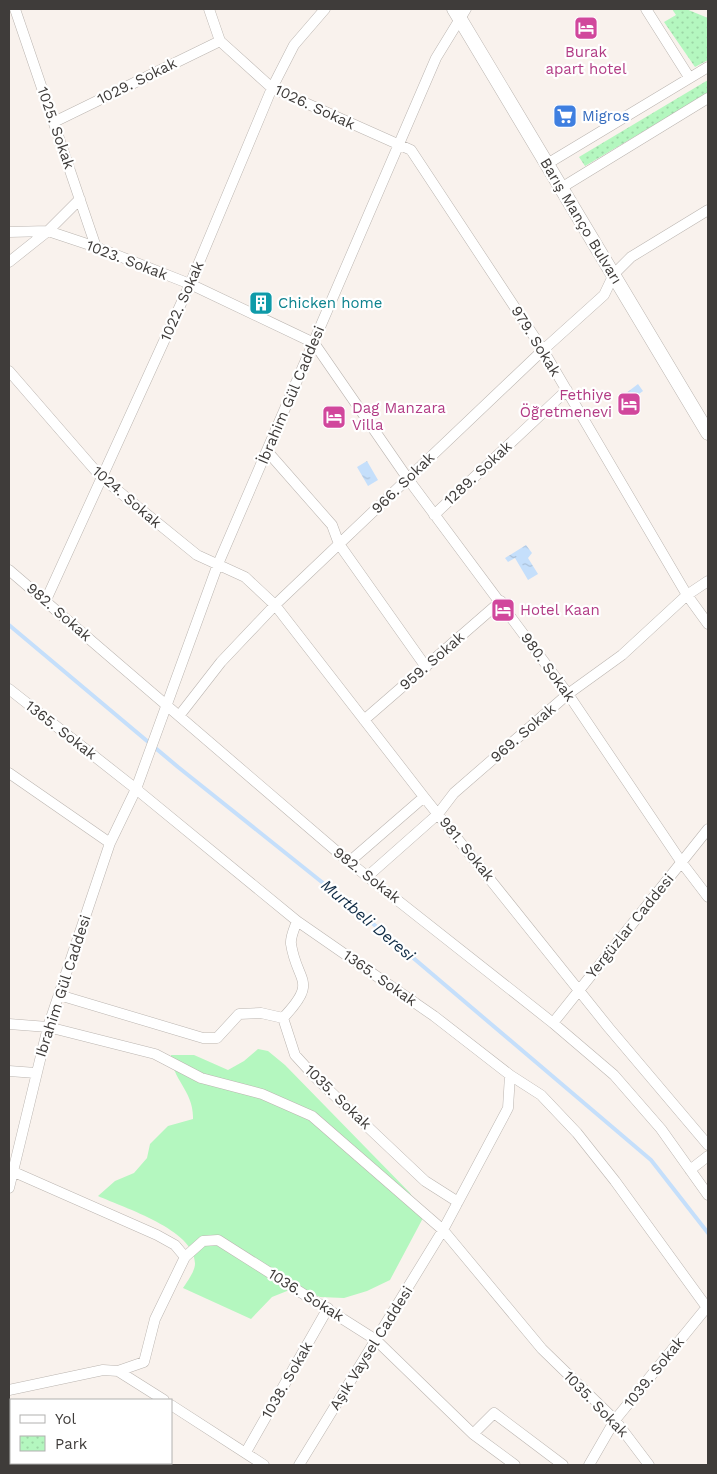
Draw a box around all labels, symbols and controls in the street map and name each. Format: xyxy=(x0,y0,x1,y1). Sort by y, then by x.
hotel icon: Burak apart hotel xyxy=(573,15,599,41)
place label: Burak apart hotel xyxy=(545,43,627,78)
street label: 1029. Sokak xyxy=(94,54,180,108)
street label: 1026. Sokak xyxy=(272,81,358,134)
street label: 1025. Sokak xyxy=(34,85,79,172)
supermarket icon: Migros xyxy=(552,103,578,129)
place label: Migros xyxy=(582,107,630,125)
street label: Barış Manço Bulvarı xyxy=(536,155,626,287)
street label: 1023. Sokak xyxy=(84,236,171,284)
street label: 1022. Sokak xyxy=(156,258,208,344)
building icon: Chicken home xyxy=(248,290,274,316)
place label: Chicken home xyxy=(278,294,383,312)
street label: 979. Sokak xyxy=(507,303,565,380)
street label: İbrahim Gül Caddesi xyxy=(254,323,328,467)
place label: Fethiye Öğretmenevi xyxy=(520,386,612,421)
hotel icon: Fethiye Öğretmenevi xyxy=(616,391,642,417)
place label: Dag Manzara Villa xyxy=(352,399,446,434)
hotel icon: Dag Manzara Villa xyxy=(321,404,347,430)
street label: 1289. Sokak xyxy=(440,437,516,509)
street label: 966. Sokak xyxy=(368,448,439,517)
street label: 1024. Sokak xyxy=(89,462,166,532)
street label: 982. Sokak xyxy=(23,579,96,645)
hotel icon: Hotel Kaan xyxy=(490,597,516,623)
place label: Hotel Kaan xyxy=(520,601,600,619)
street label: 959. Sokak xyxy=(396,628,469,694)
street label: 980. Sokak xyxy=(517,629,579,705)
street label: 1365. Sokak xyxy=(22,697,101,764)
street label: 969. Sokak xyxy=(487,699,560,766)
street label: 981. Sokak xyxy=(436,813,499,885)
street label: 982. Sokak xyxy=(330,843,405,907)
street label: Yergüzlar Caddesi xyxy=(582,870,678,982)
water label: Murtbeli Deresi xyxy=(317,875,419,965)
street label: Ibrahim Gül Caddesi xyxy=(32,913,94,1059)
street label: 1365. Sokak xyxy=(340,946,421,1010)
street label: 1035. Sokak xyxy=(301,1061,375,1133)
street label: 1036. Sokak xyxy=(265,1265,348,1326)
street label: Aşık Vaysel Caddesi xyxy=(326,1283,416,1413)
street label: 1039. Sokak xyxy=(620,1333,688,1411)
street label: 1038. Sokak xyxy=(258,1338,317,1422)
street label: 1035. Sokak xyxy=(560,1367,632,1441)
legend xyxy=(10,1399,172,1464)
text: Yol xyxy=(55,1410,77,1428)
text: Park xyxy=(55,1435,88,1453)

